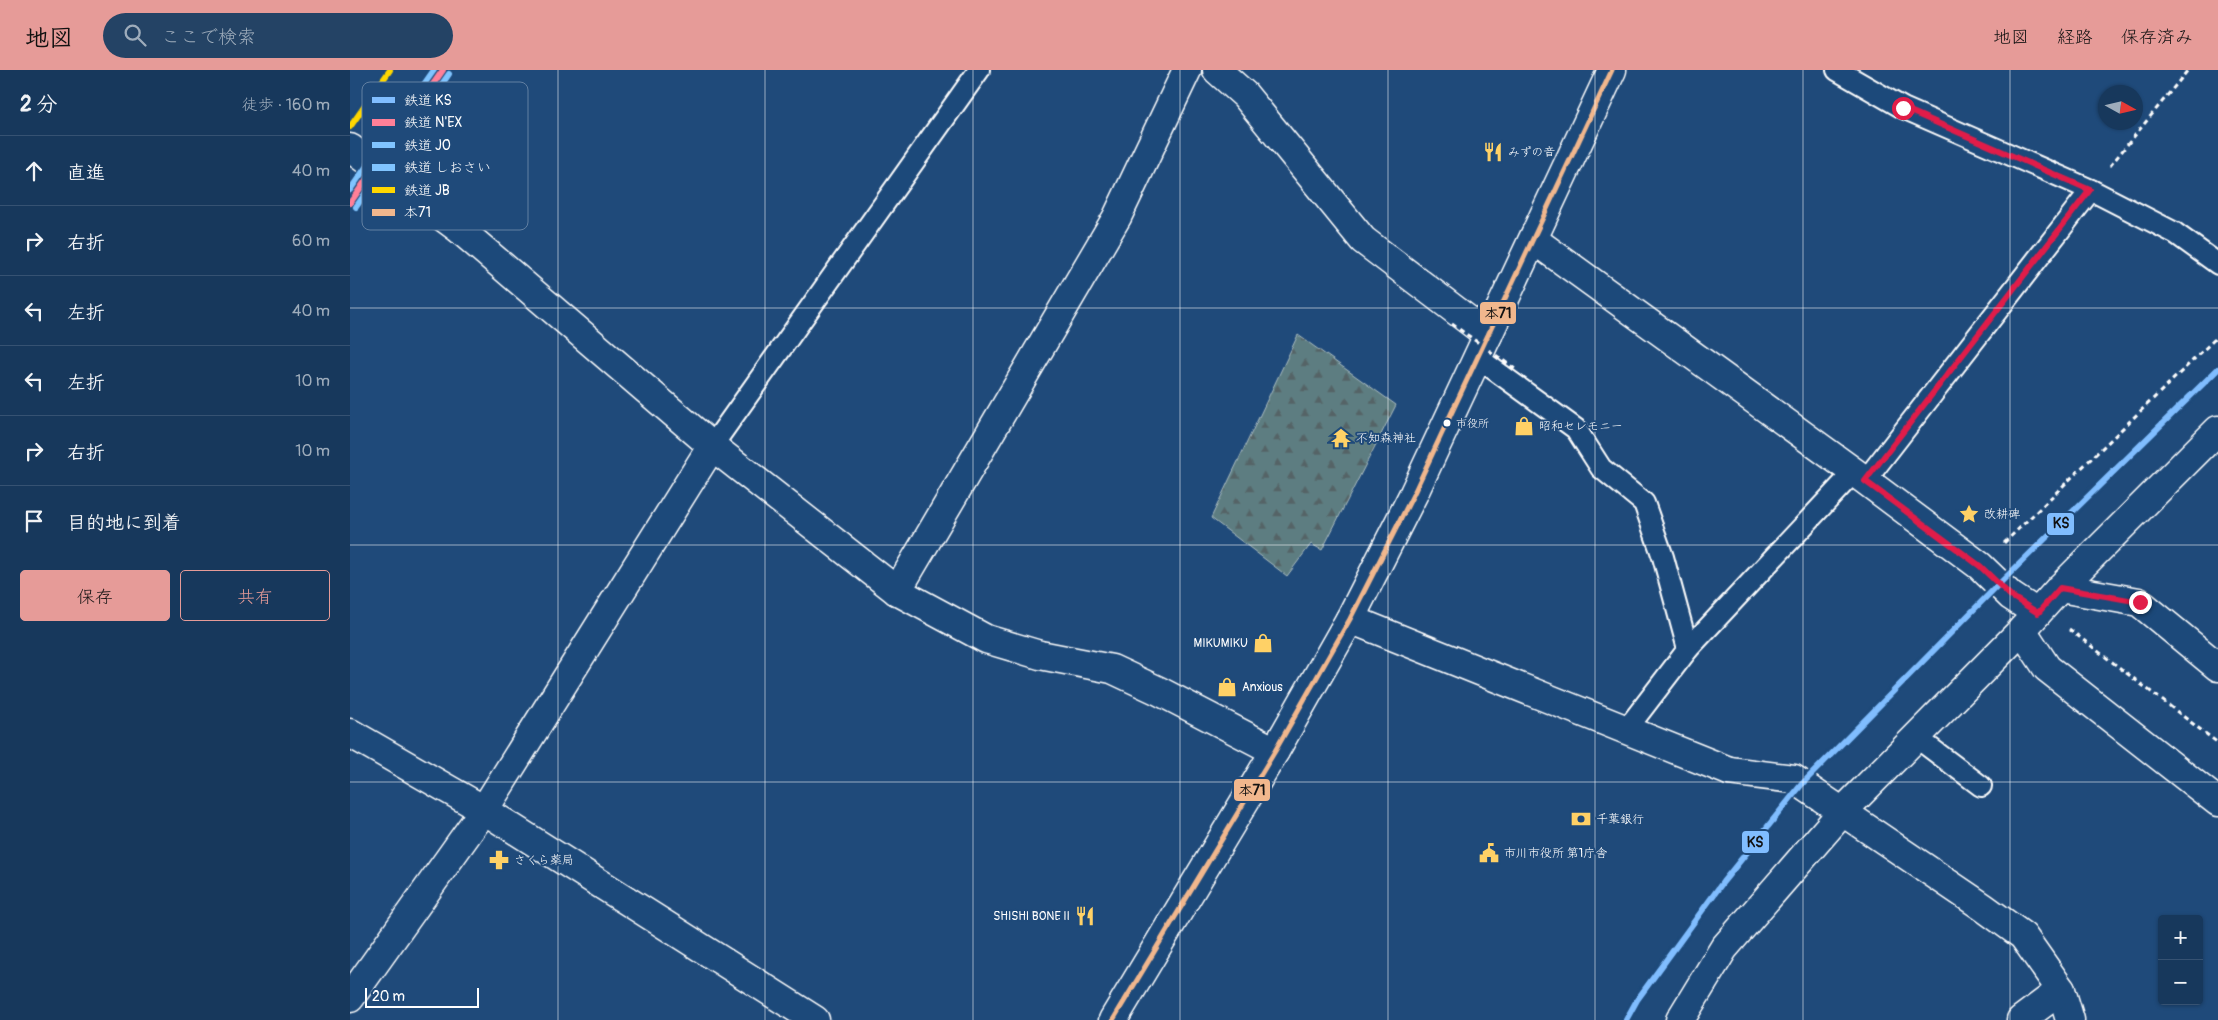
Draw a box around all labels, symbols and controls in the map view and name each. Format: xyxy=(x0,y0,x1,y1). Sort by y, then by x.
search box xyxy=(103,13,453,58)
icon: search xyxy=(121,21,149,49)
text: 地図 xyxy=(25,24,73,53)
text: ここで検索 xyxy=(161,25,256,49)
text: 地図 xyxy=(1993,26,2029,49)
text: 経路 xyxy=(2057,26,2093,49)
text: 保存済み xyxy=(2121,26,2193,49)
legend xyxy=(362,82,528,230)
north arrow xyxy=(2098,85,2143,130)
text: 2 分 xyxy=(20,91,57,118)
text: 鉄道 KS xyxy=(404,92,452,109)
text: 徒歩 · 160 m xyxy=(242,95,330,115)
route start xyxy=(1892,97,1915,120)
text: 鉄道 N'EX xyxy=(404,114,463,131)
text: 鉄道 JO xyxy=(404,137,451,154)
restaurant icon: みずの音 xyxy=(1482,141,1504,163)
place label: みずの音 xyxy=(1508,145,1556,160)
icon: ahead xyxy=(20,157,48,185)
text: 鉄道 しおさい xyxy=(404,159,491,176)
text: 直進 xyxy=(67,161,105,185)
text: 40 m xyxy=(292,161,330,181)
text: 鉄道 JB xyxy=(404,182,450,199)
text: 本71 xyxy=(404,204,431,221)
icon: right xyxy=(20,227,48,255)
text: 右折 xyxy=(67,231,105,255)
text: 60 m xyxy=(292,231,330,251)
icon: left xyxy=(20,297,48,325)
text: 左折 xyxy=(67,301,105,325)
text: 40 m xyxy=(292,301,330,321)
line badge: 本71 xyxy=(1479,301,1517,325)
text: 本71 xyxy=(1485,305,1511,322)
icon: left xyxy=(20,367,48,395)
text: 左折 xyxy=(67,371,105,395)
text: 10 m xyxy=(295,371,330,391)
shop icon: 昭和セレモニー xyxy=(1513,415,1535,437)
place label: 市役所 xyxy=(1456,417,1489,430)
marker: 市役所 xyxy=(1442,418,1452,428)
place label: 昭和セレモニー xyxy=(1539,419,1623,434)
temple icon: 不知森神社 xyxy=(1330,427,1352,449)
place label: 不知森神社 xyxy=(1356,431,1416,446)
icon: right xyxy=(20,437,48,465)
text: 右折 xyxy=(67,441,105,465)
text: 10 m xyxy=(295,441,330,461)
place icon: 改耕碑 xyxy=(1958,503,1980,525)
icon: arrive xyxy=(20,507,48,535)
place label: 改耕碑 xyxy=(1984,507,2020,522)
text: 目的地に到着 xyxy=(67,511,181,535)
line badge: KS xyxy=(2046,512,2075,536)
text: KS xyxy=(2053,515,2069,532)
button: 保存 xyxy=(20,570,170,621)
button: 共有 xyxy=(180,570,330,621)
route end xyxy=(2129,591,2152,614)
shop icon: MIKUMIKU xyxy=(1252,632,1274,654)
place label: MIKUMIKU xyxy=(1194,636,1248,651)
shop icon: Anxious xyxy=(1216,676,1238,698)
place label: Anxious xyxy=(1242,680,1283,695)
line badge: 本71 xyxy=(1233,778,1271,802)
text: 本71 xyxy=(1239,782,1265,799)
bank icon: 千葉銀行 xyxy=(1570,808,1592,830)
place label: 千葉銀行 xyxy=(1596,812,1644,827)
line badge: KS xyxy=(1741,830,1770,854)
text: KS xyxy=(1747,834,1763,851)
public building icon: 市川市役所 第1庁舎 xyxy=(1478,842,1500,864)
place label: 市川市役所 第1庁舎 xyxy=(1504,846,1607,861)
pharmacy icon: さくら薬局 xyxy=(488,849,510,871)
place label: さくら薬局 xyxy=(514,853,574,868)
restaurant icon: SHISHI BONE II xyxy=(1074,905,1096,927)
place label: SHISHI BONE II xyxy=(993,909,1070,924)
map controls xyxy=(2158,915,2203,1005)
button: + xyxy=(2158,915,2203,960)
button: − xyxy=(2158,960,2203,1005)
scale bar xyxy=(365,985,479,1008)
text: 20 m xyxy=(372,988,405,1005)

